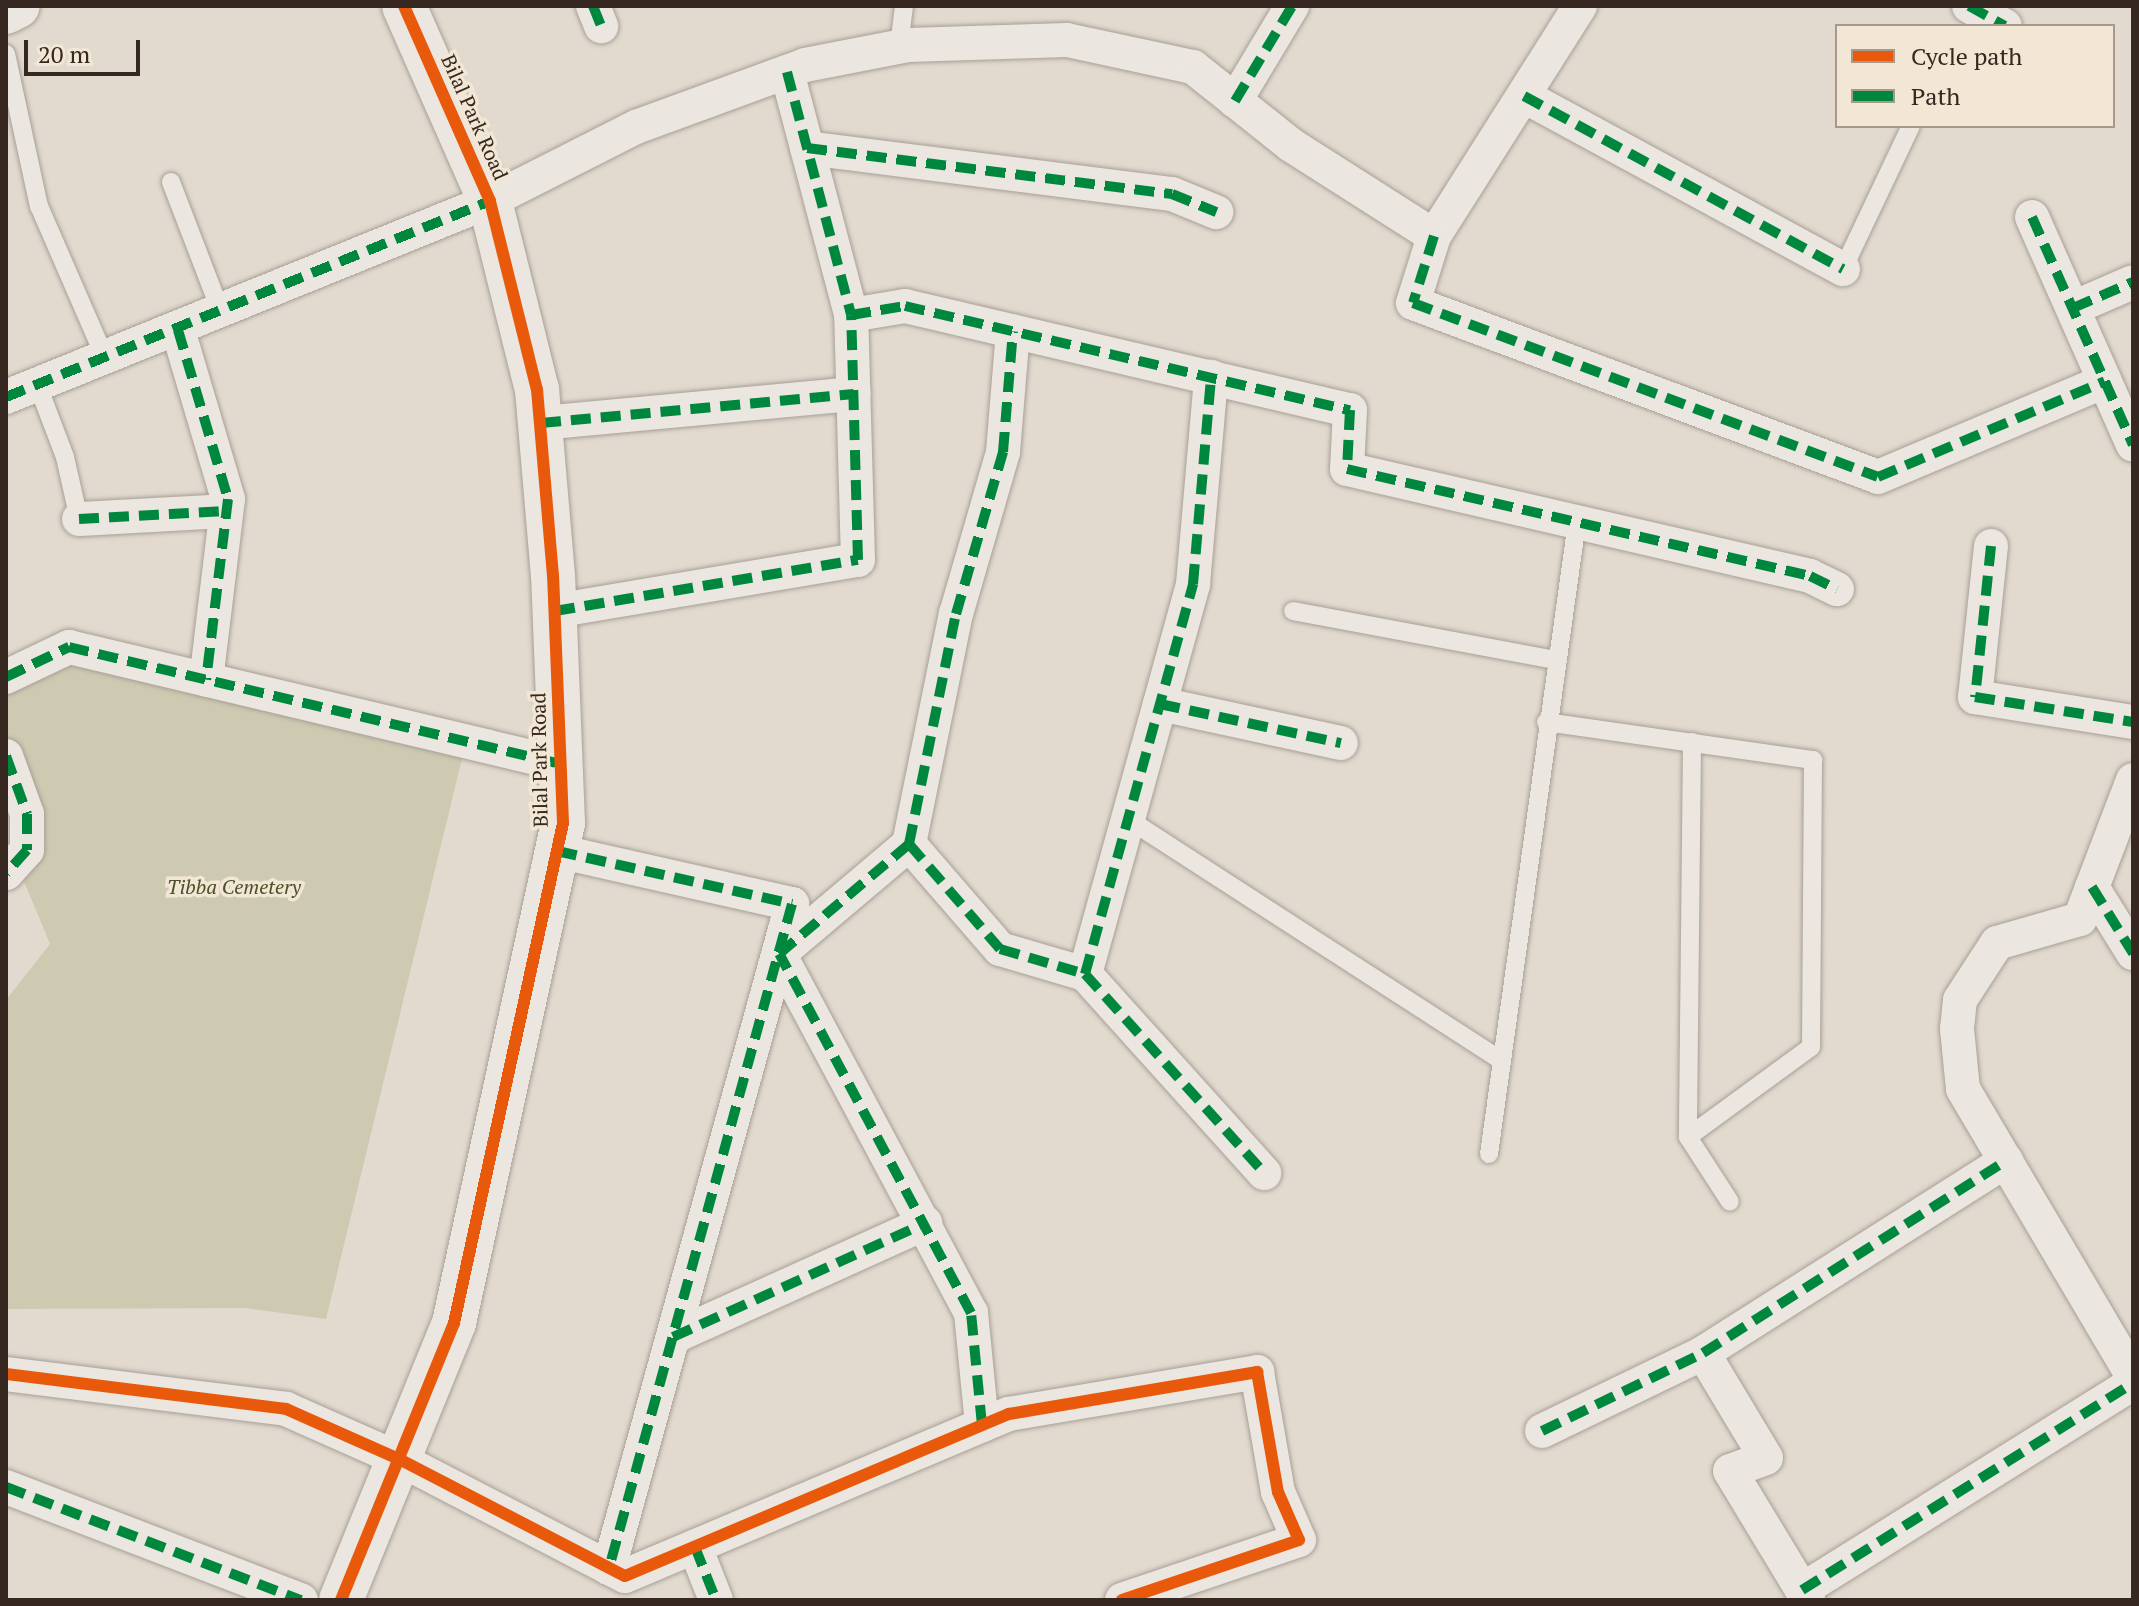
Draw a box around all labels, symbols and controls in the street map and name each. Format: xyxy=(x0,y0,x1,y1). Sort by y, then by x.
scale bar xyxy=(28,24,144,74)
legend xyxy=(1835,24,2115,128)
text: 20 m xyxy=(38,38,90,70)
text: Cycle path xyxy=(1911,40,2022,72)
street label: Bilal Park Road xyxy=(437,51,513,183)
text: Path xyxy=(1911,80,1960,112)
street label: Bilal Park Road xyxy=(526,692,552,828)
park label: Tibba Cemetery xyxy=(167,874,301,898)

